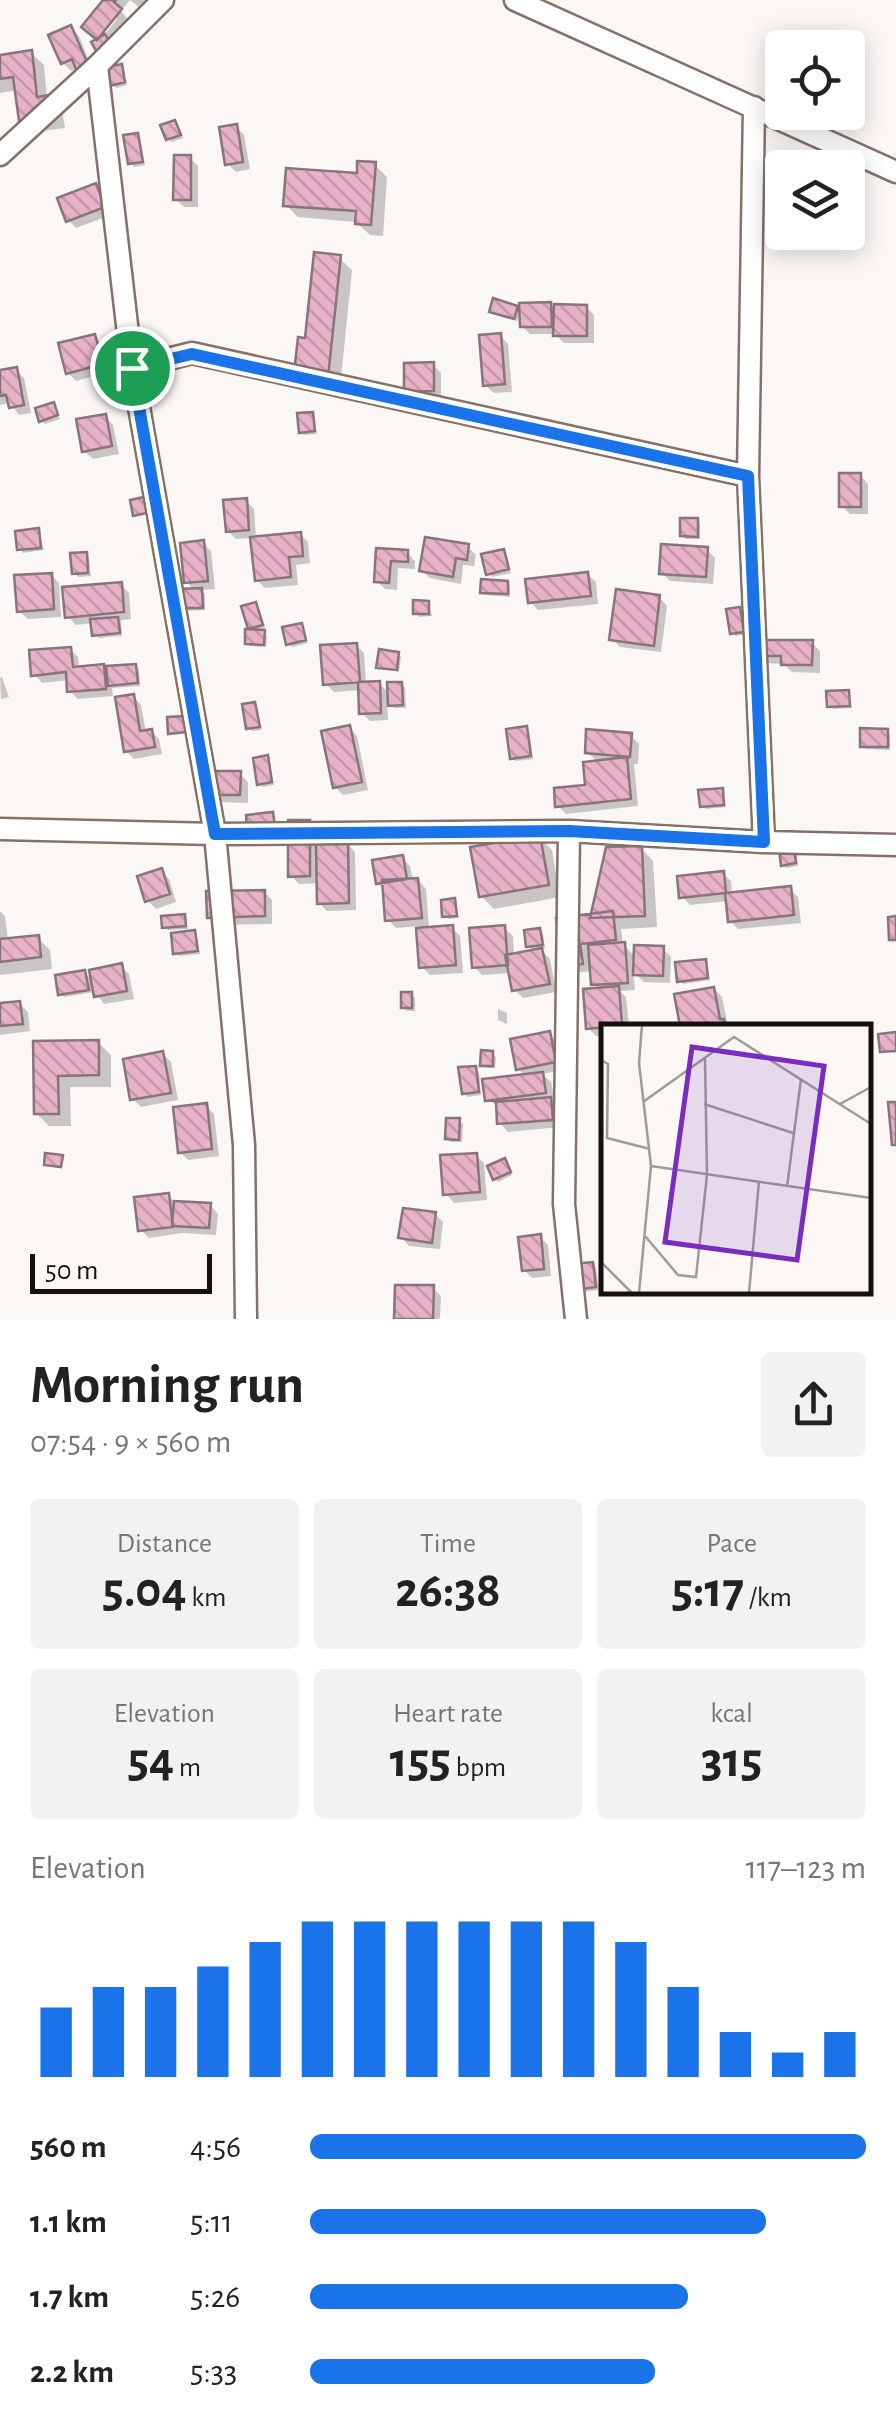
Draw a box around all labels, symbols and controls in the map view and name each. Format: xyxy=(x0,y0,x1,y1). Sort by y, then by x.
map controls xyxy=(765,30,865,250)
button: locate xyxy=(765,30,865,130)
button: layers xyxy=(765,150,865,250)
pin xyxy=(90,326,175,411)
icon: arrive xyxy=(105,341,160,396)
inset map xyxy=(601,1024,871,1294)
scale bar xyxy=(30,1249,212,1294)
text: 50 m xyxy=(45,1257,99,1285)
button: share xyxy=(761,1352,866,1457)
text: Morning run xyxy=(30,1358,304,1413)
text: 07:54 · 9 × 560 m xyxy=(30,1426,231,1458)
text: Distance xyxy=(117,1530,212,1558)
text: Time xyxy=(420,1530,476,1558)
text: Pace xyxy=(706,1530,757,1558)
text: 5.04 xyxy=(102,1566,187,1616)
text: 26:38 xyxy=(395,1566,501,1616)
text: 5:17 xyxy=(671,1566,744,1616)
text: km xyxy=(187,1584,226,1612)
text: /km xyxy=(744,1584,792,1612)
text: Elevation xyxy=(114,1700,215,1728)
text: Heart rate xyxy=(393,1700,503,1728)
text: kcal xyxy=(710,1700,753,1728)
text: 54 xyxy=(127,1736,174,1786)
text: 155 xyxy=(390,1736,451,1786)
text: 315 xyxy=(701,1736,762,1786)
text: m xyxy=(174,1754,201,1782)
text: bpm xyxy=(451,1754,506,1782)
text: Elevation xyxy=(30,1852,146,1884)
text: 117–123 m xyxy=(746,1852,866,1884)
text: 560 m xyxy=(30,2131,107,2163)
text: 4:56 xyxy=(190,2131,241,2163)
text: 1.1 km xyxy=(30,2206,107,2238)
text: 5:11 xyxy=(190,2206,233,2238)
text: 1.7 km xyxy=(30,2281,109,2313)
text: 5:26 xyxy=(190,2281,240,2313)
text: 2.2 km xyxy=(30,2356,114,2388)
text: 5:33 xyxy=(190,2356,237,2388)

